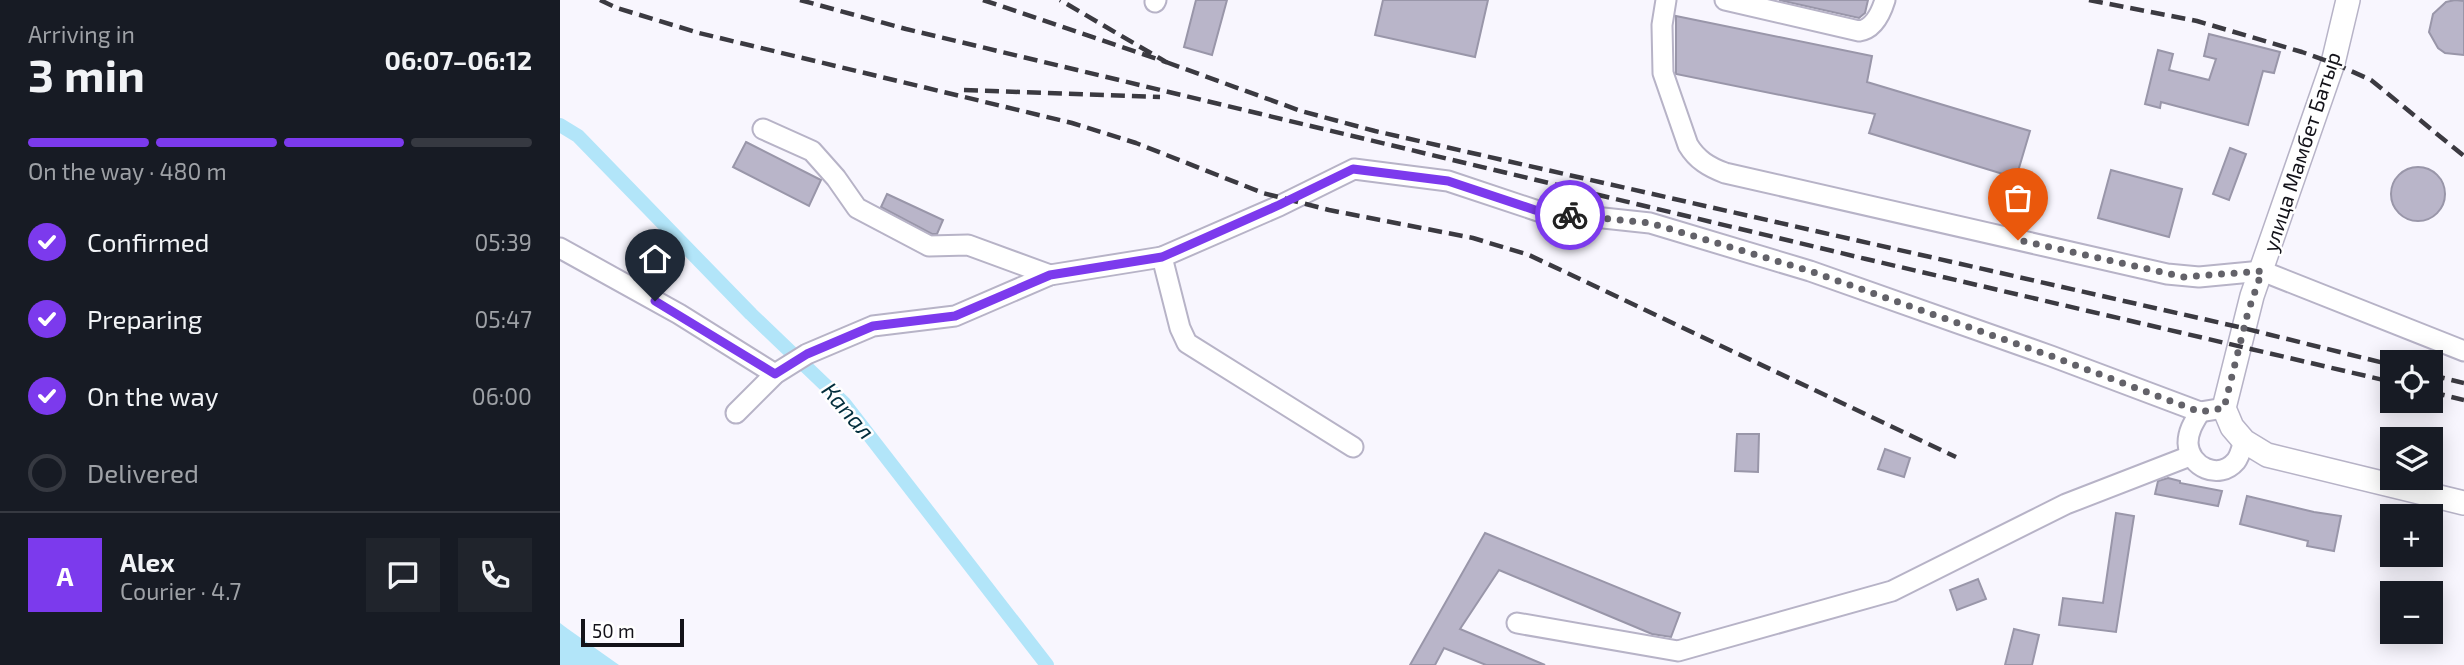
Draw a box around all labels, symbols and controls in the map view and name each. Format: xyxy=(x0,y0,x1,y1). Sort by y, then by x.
text: Arriving in xyxy=(28,20,135,48)
text: 06:07–06:12 xyxy=(385,44,532,75)
text: 3 min xyxy=(28,46,145,101)
street label: улица Мамбет Батыр xyxy=(2256,48,2346,255)
text: On the way · 480 m xyxy=(28,157,227,185)
pin xyxy=(1988,168,2048,240)
icon: bag xyxy=(1999,179,2037,217)
courier xyxy=(1535,180,1605,250)
icon: bike xyxy=(1551,196,1589,234)
icon: check xyxy=(28,223,66,261)
text: Confirmed xyxy=(87,226,210,257)
text: 05:39 xyxy=(474,228,532,256)
pin xyxy=(625,229,685,301)
icon: home xyxy=(636,240,674,278)
icon: check xyxy=(28,300,66,338)
text: Preparing xyxy=(87,303,202,334)
text: 05:47 xyxy=(474,305,532,333)
map controls xyxy=(2380,350,2443,644)
button: locate xyxy=(2380,350,2443,413)
water label: Капал xyxy=(816,376,881,445)
icon: check xyxy=(28,377,66,415)
text: On the way xyxy=(87,380,218,411)
text: 06:00 xyxy=(472,382,532,410)
button: layers xyxy=(2380,427,2443,490)
text: Delivered xyxy=(87,457,199,488)
button: + xyxy=(2380,504,2443,567)
button: chat xyxy=(366,538,440,612)
button: phone xyxy=(458,538,532,612)
text: Alex xyxy=(120,546,175,577)
text: A xyxy=(57,560,73,591)
text: Courier · 4.7 xyxy=(120,577,241,605)
button: − xyxy=(2380,581,2443,644)
scale bar xyxy=(581,616,684,648)
text: 50 m xyxy=(592,619,635,642)

